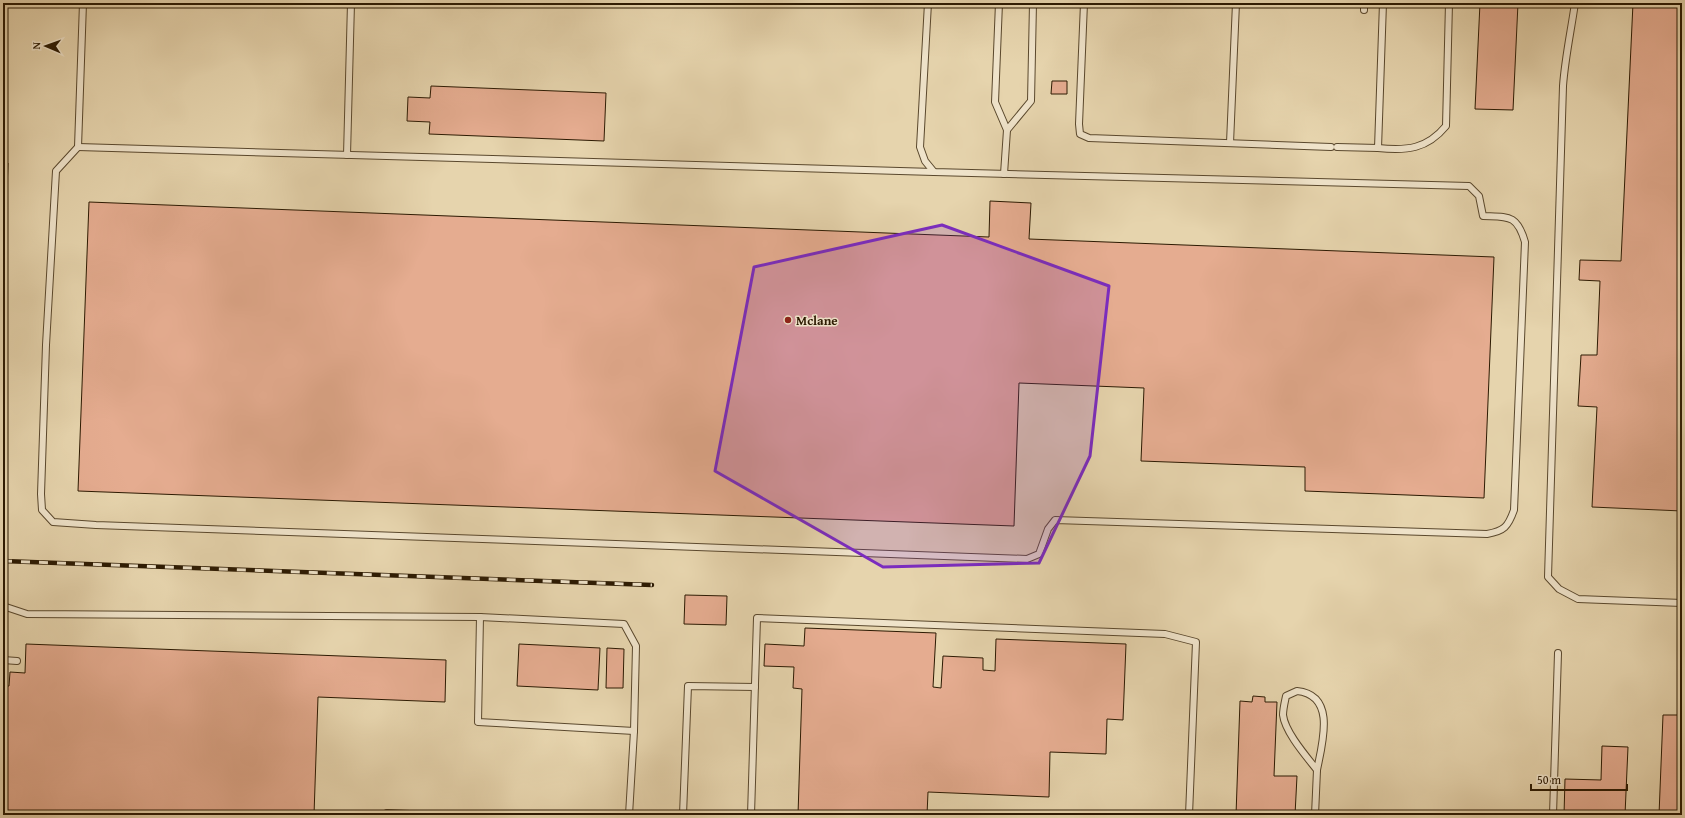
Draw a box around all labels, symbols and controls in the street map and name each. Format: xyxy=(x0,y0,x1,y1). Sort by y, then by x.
north arrow xyxy=(26,26,66,66)
text: N xyxy=(28,41,44,50)
place label: Mclane xyxy=(796,311,838,330)
marker: Mclane xyxy=(783,315,793,325)
scale bar xyxy=(1531,766,1627,792)
text: 50 m xyxy=(1537,771,1561,788)

